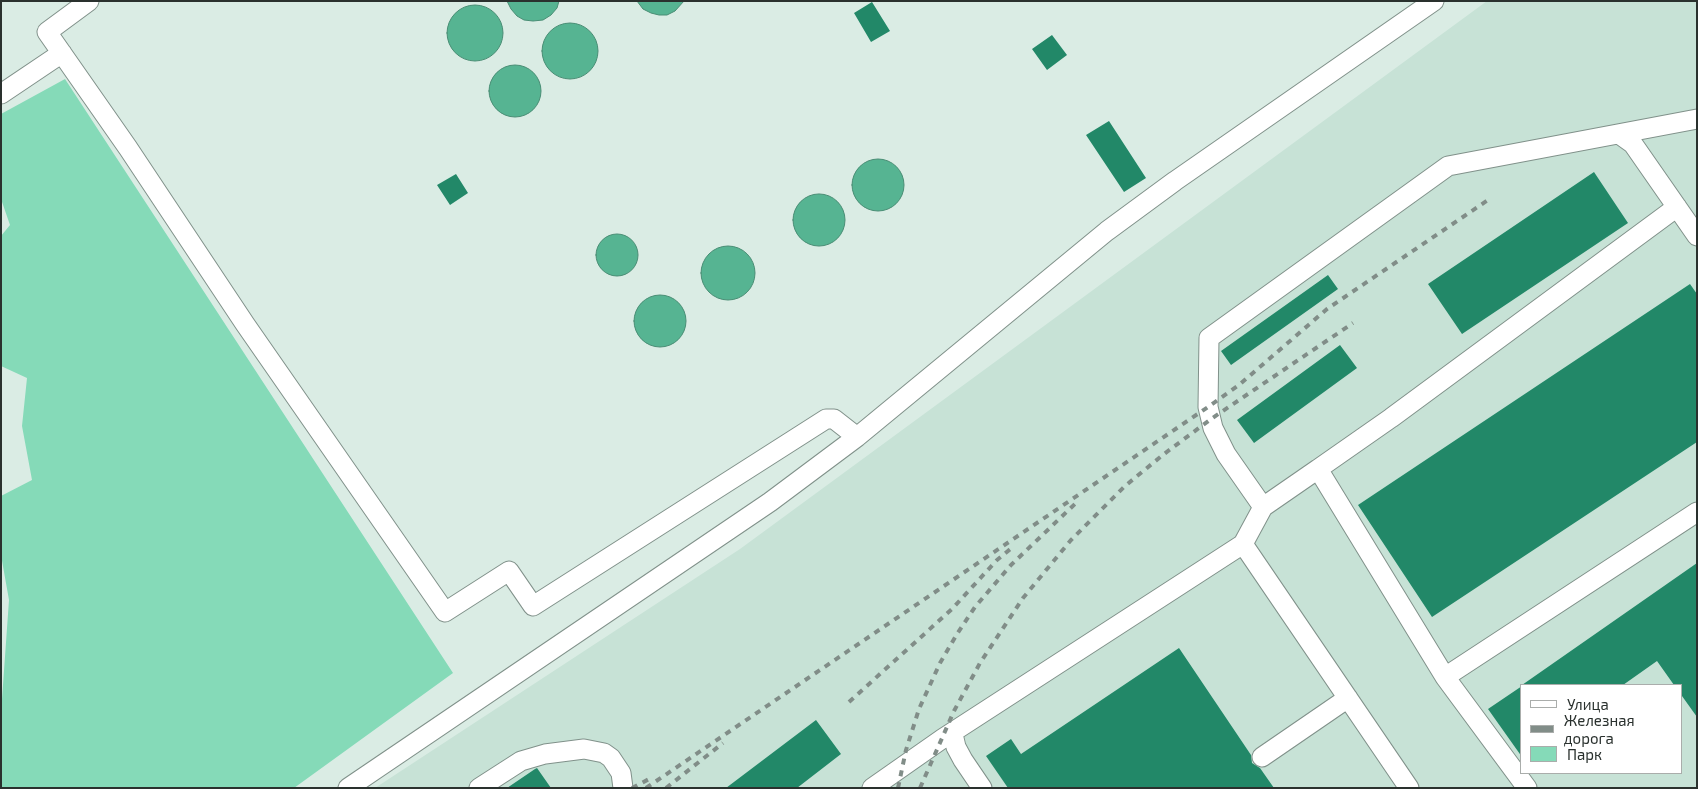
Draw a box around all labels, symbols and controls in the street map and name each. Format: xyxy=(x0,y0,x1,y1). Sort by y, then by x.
legend xyxy=(1520,684,1683,774)
text: Улица xyxy=(1567,695,1609,713)
text: Железная дорога xyxy=(1564,711,1635,747)
text: Парк xyxy=(1567,745,1602,763)

